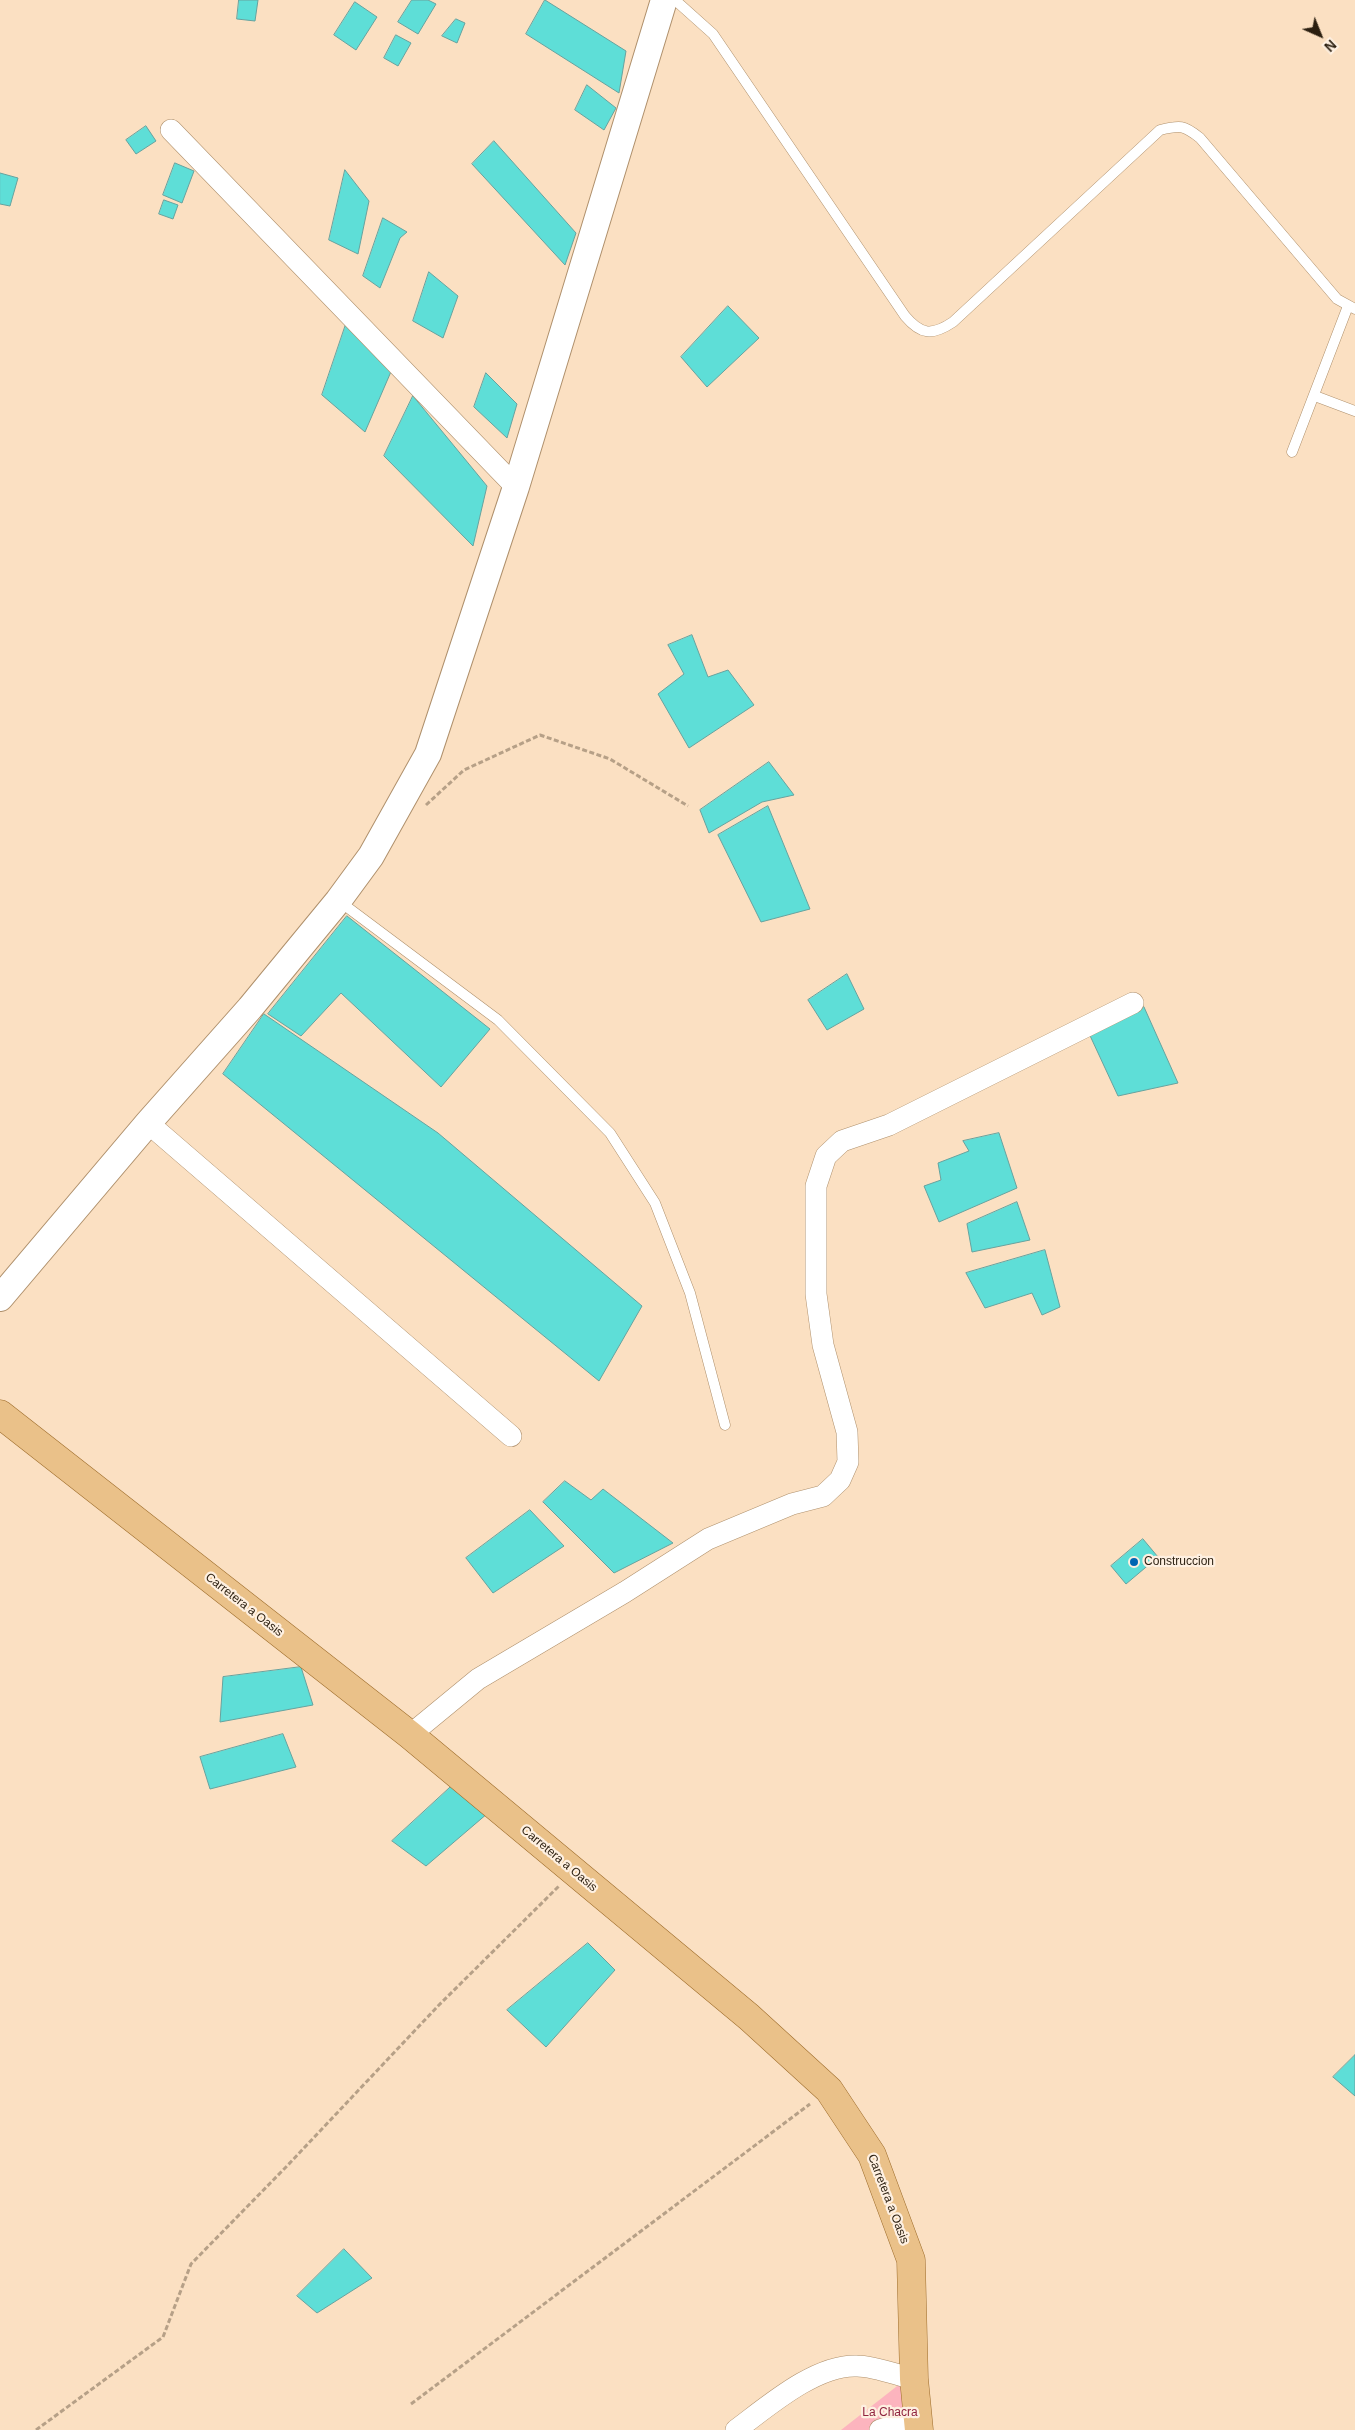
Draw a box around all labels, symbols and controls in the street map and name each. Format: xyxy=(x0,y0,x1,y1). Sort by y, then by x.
north arrow xyxy=(1295,10,1345,60)
text: N xyxy=(1321,37,1340,55)
place label: Construccion xyxy=(1144,1555,1214,1569)
marker: Construccion xyxy=(1128,1556,1140,1568)
street label: Carretera a Oasis xyxy=(202,1570,286,1640)
street label: Carretera a Oasis xyxy=(518,1823,600,1895)
street label: Carretera a Oasis xyxy=(864,2152,912,2246)
park label: La Chacra xyxy=(862,2406,918,2420)

